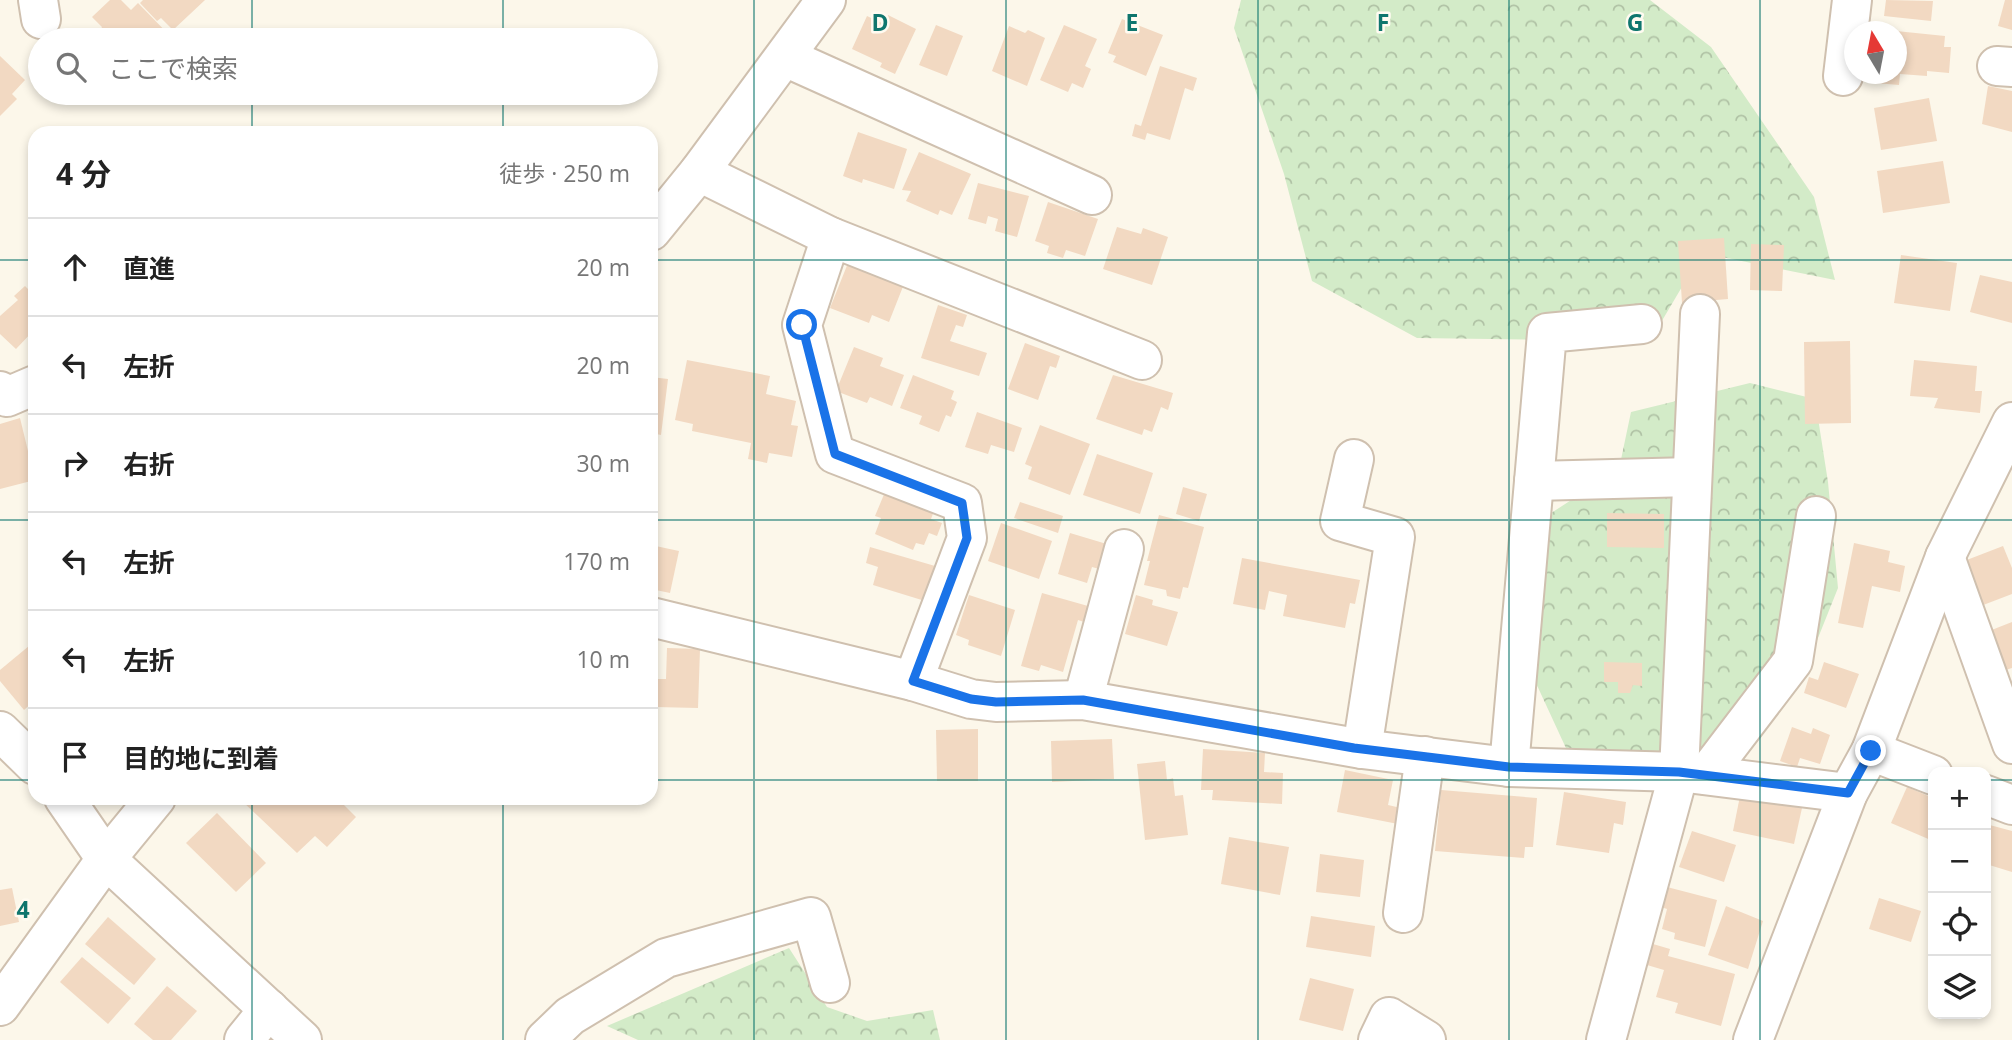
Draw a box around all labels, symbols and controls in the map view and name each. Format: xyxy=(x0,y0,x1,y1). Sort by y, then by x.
text: D xyxy=(871,6,889,38)
text: E xyxy=(1126,6,1138,38)
text: F xyxy=(1377,6,1389,38)
text: G xyxy=(1627,6,1643,38)
north arrow xyxy=(1844,21,1907,84)
search box xyxy=(28,28,658,105)
icon: search xyxy=(52,48,90,86)
text: ここで検索 xyxy=(108,50,238,86)
text: 4 分 xyxy=(56,153,111,194)
text: 徒歩 · 250 m xyxy=(499,157,630,189)
icon: ahead xyxy=(56,248,94,286)
text: 直進 xyxy=(123,250,175,286)
text: 20 m xyxy=(576,251,630,283)
route start xyxy=(786,309,817,340)
icon: left xyxy=(56,346,94,384)
text: 左折 xyxy=(123,348,175,384)
text: 20 m xyxy=(576,349,630,381)
icon: right xyxy=(56,444,94,482)
text: 右折 xyxy=(123,446,175,482)
text: 30 m xyxy=(576,447,630,479)
icon: left xyxy=(56,542,94,580)
text: 左折 xyxy=(123,544,175,580)
text: 170 m xyxy=(563,545,630,577)
icon: left xyxy=(56,640,94,678)
text: 左折 xyxy=(123,642,175,678)
text: 10 m xyxy=(576,643,630,675)
route end xyxy=(1855,735,1886,766)
icon: arrive xyxy=(56,738,94,776)
text: 目的地に到着 xyxy=(123,740,279,776)
map controls xyxy=(1928,767,1991,1019)
button: + xyxy=(1928,767,1991,830)
button: − xyxy=(1928,830,1991,893)
text: 4 xyxy=(16,893,30,925)
button: locate xyxy=(1928,893,1991,956)
button: layers xyxy=(1928,956,1991,1019)

